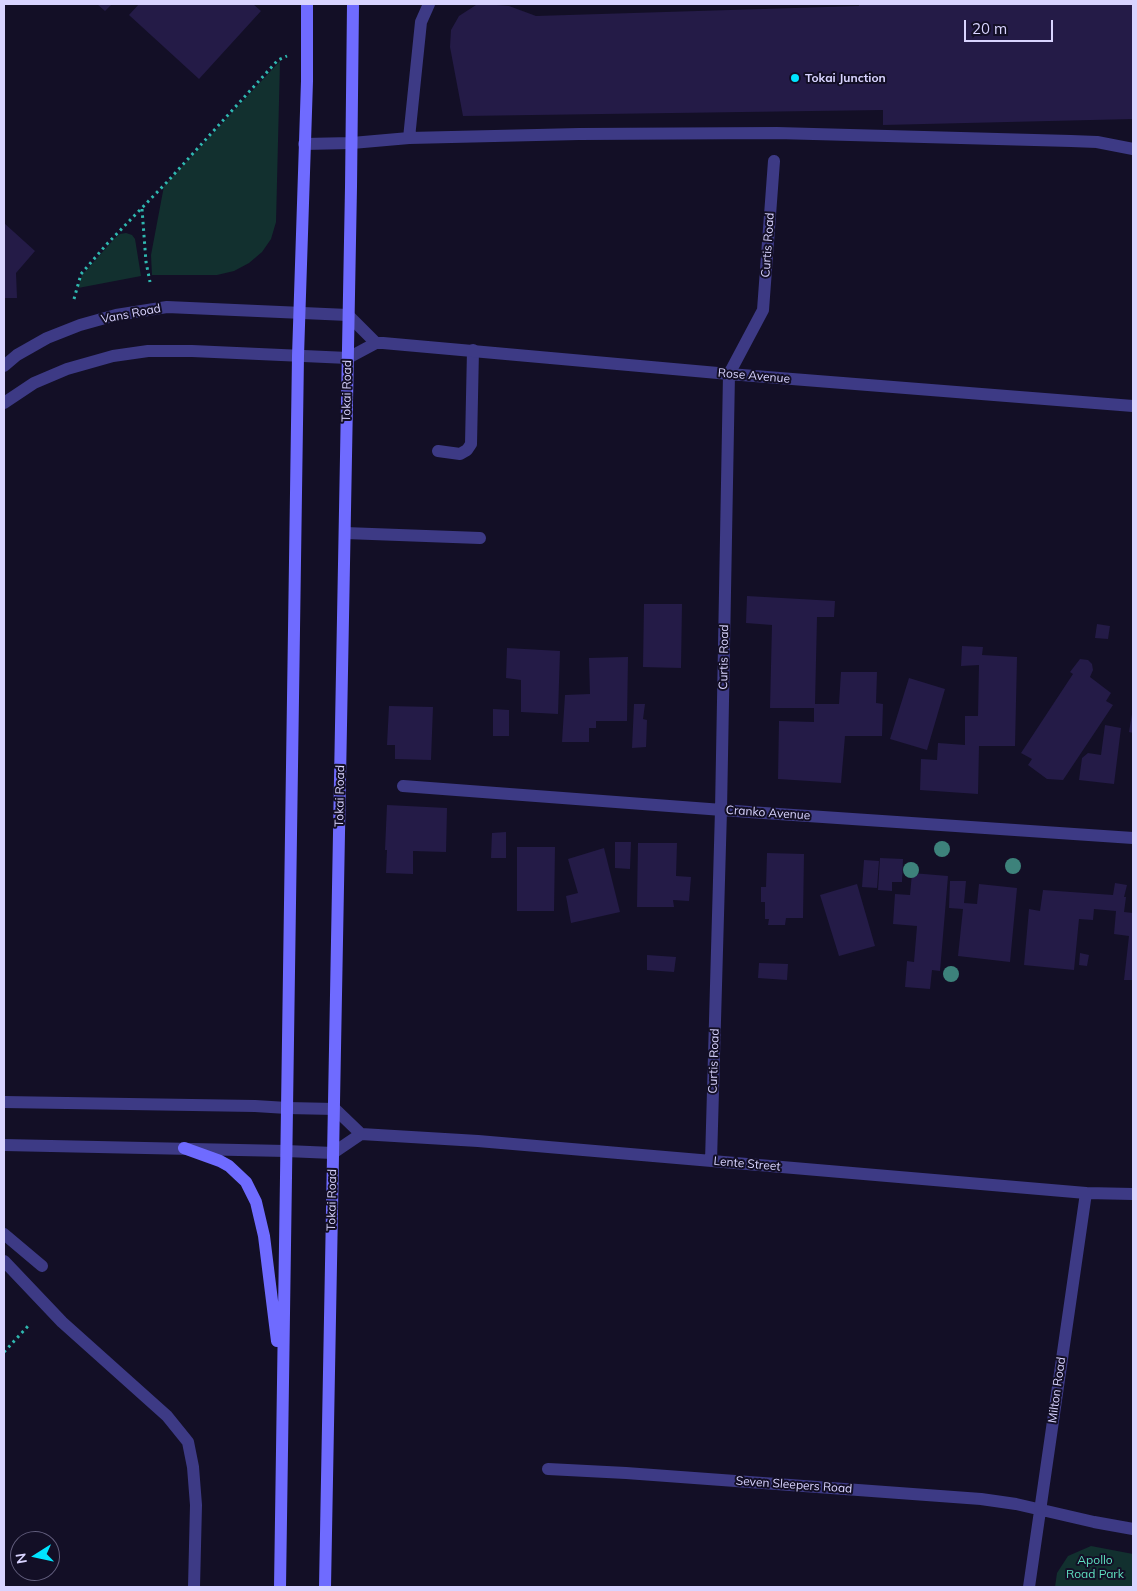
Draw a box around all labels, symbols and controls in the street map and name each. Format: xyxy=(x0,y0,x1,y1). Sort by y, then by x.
scale bar xyxy=(967,10,1056,42)
text: 20 m xyxy=(972,19,1007,38)
place label: Tokai Junction xyxy=(805,71,886,85)
marker: Tokai Junction xyxy=(789,72,801,84)
street label: Curtis Road xyxy=(759,212,777,278)
street label: Vans Road xyxy=(100,301,162,327)
street label: Tokai Road xyxy=(339,360,355,422)
street label: Rose Avenue xyxy=(717,366,791,386)
street label: Curtis Road xyxy=(716,624,732,690)
street label: Tokai Road xyxy=(332,765,348,827)
street label: Cranko Avenue xyxy=(725,803,811,823)
street label: Curtis Road xyxy=(706,1028,722,1094)
street label: Lente Street xyxy=(713,1154,781,1174)
street label: Tokai Road xyxy=(324,1169,340,1231)
street label: Milton Road xyxy=(1045,1356,1069,1424)
street label: Seven Sleepers Road xyxy=(735,1474,853,1496)
north arrow xyxy=(10,1531,60,1581)
text: N xyxy=(11,1552,31,1565)
park label: Apollo Road Park xyxy=(1066,1553,1124,1581)

